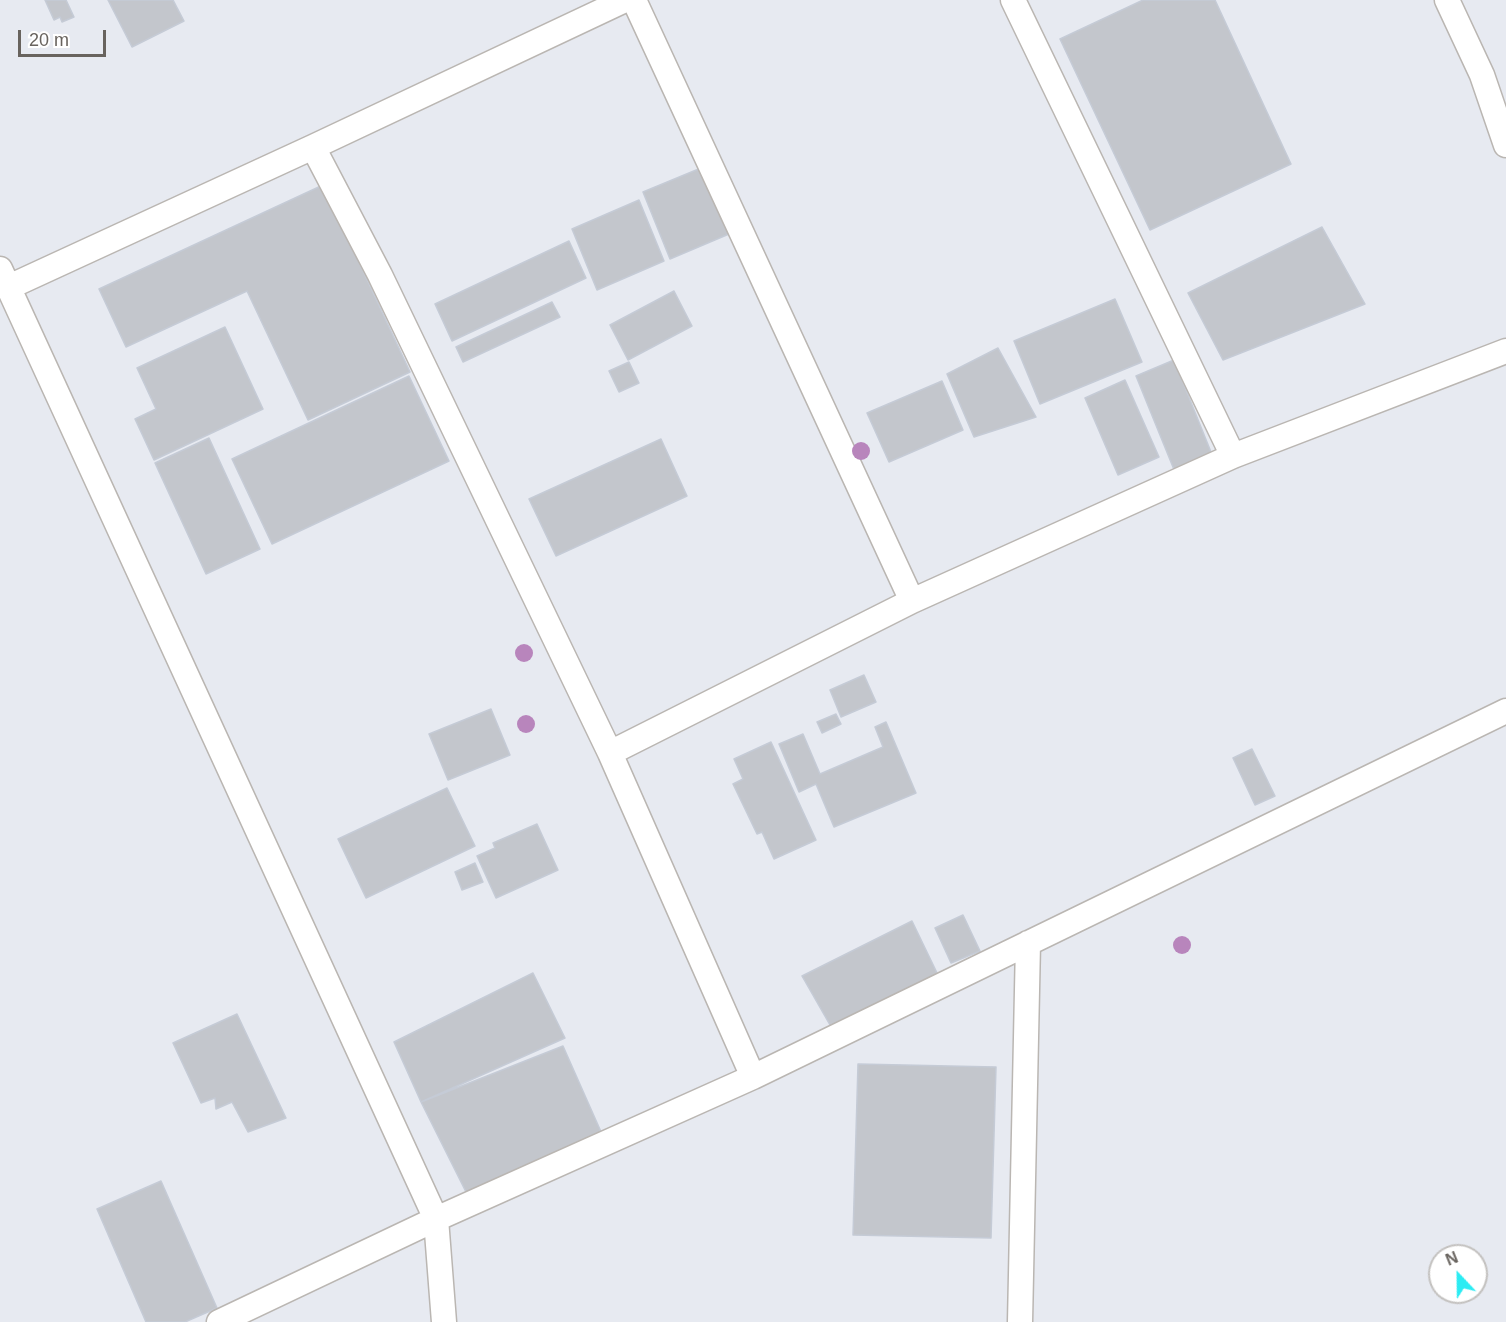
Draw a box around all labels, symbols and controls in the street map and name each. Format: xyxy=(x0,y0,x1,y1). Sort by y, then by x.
scale bar xyxy=(21,18,110,56)
text: 20 m xyxy=(29,30,69,50)
north arrow xyxy=(1428,1244,1488,1304)
text: N xyxy=(1443,1249,1460,1269)

